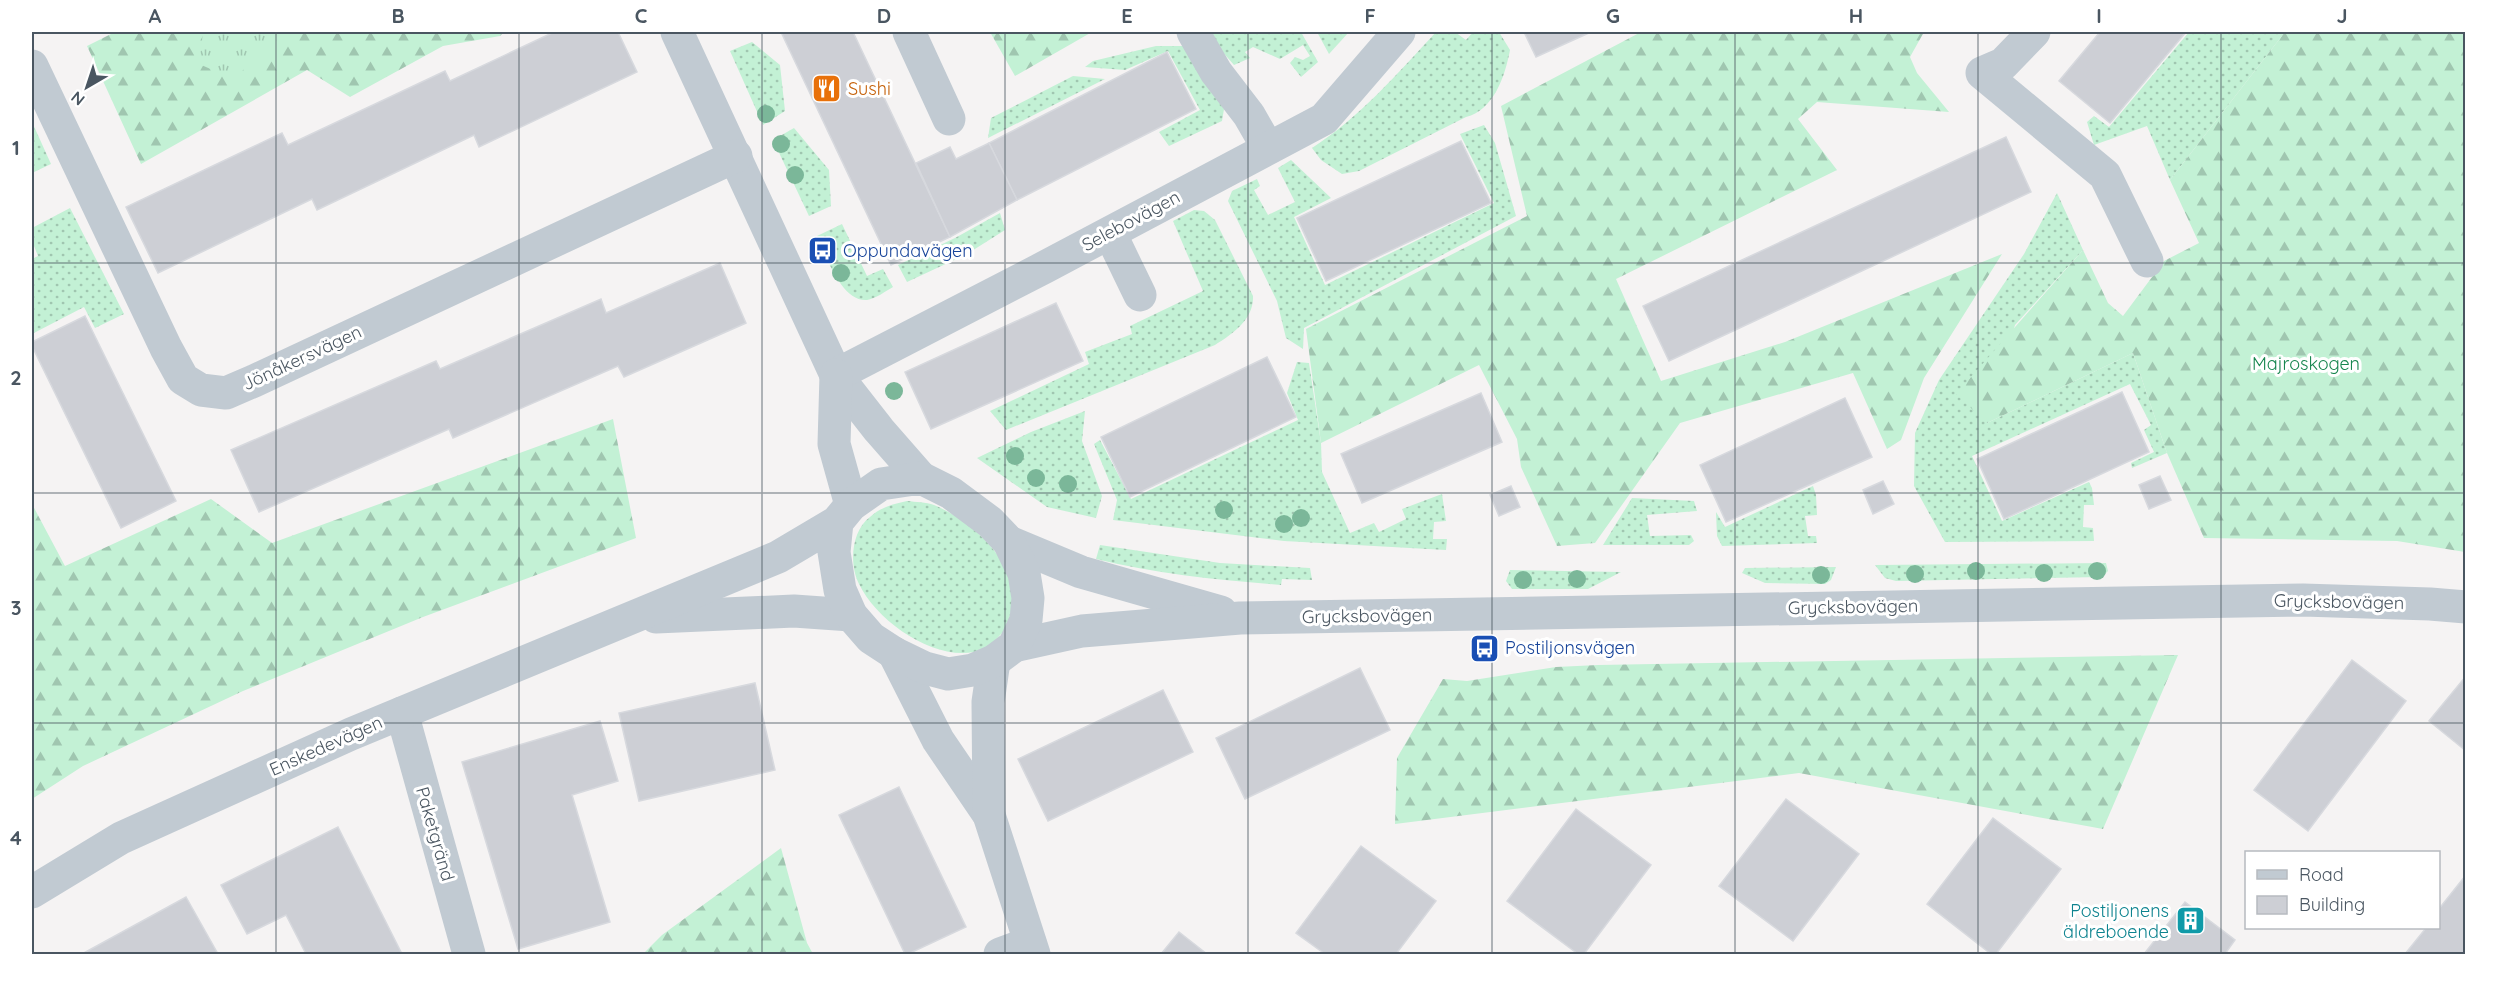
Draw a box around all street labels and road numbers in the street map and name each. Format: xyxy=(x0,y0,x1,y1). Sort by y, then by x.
street label: Selebovägen xyxy=(1078,185,1184,256)
street label: Jönåkersvägen xyxy=(238,320,365,395)
street label: Grycksbovägen xyxy=(2274,589,2404,614)
street label: Grycksbovägen xyxy=(1788,594,1918,619)
street label: Grycksbovägen xyxy=(1302,603,1432,628)
street label: Enskedevägen xyxy=(266,710,386,781)
street label: Paketgränd xyxy=(411,784,460,884)

